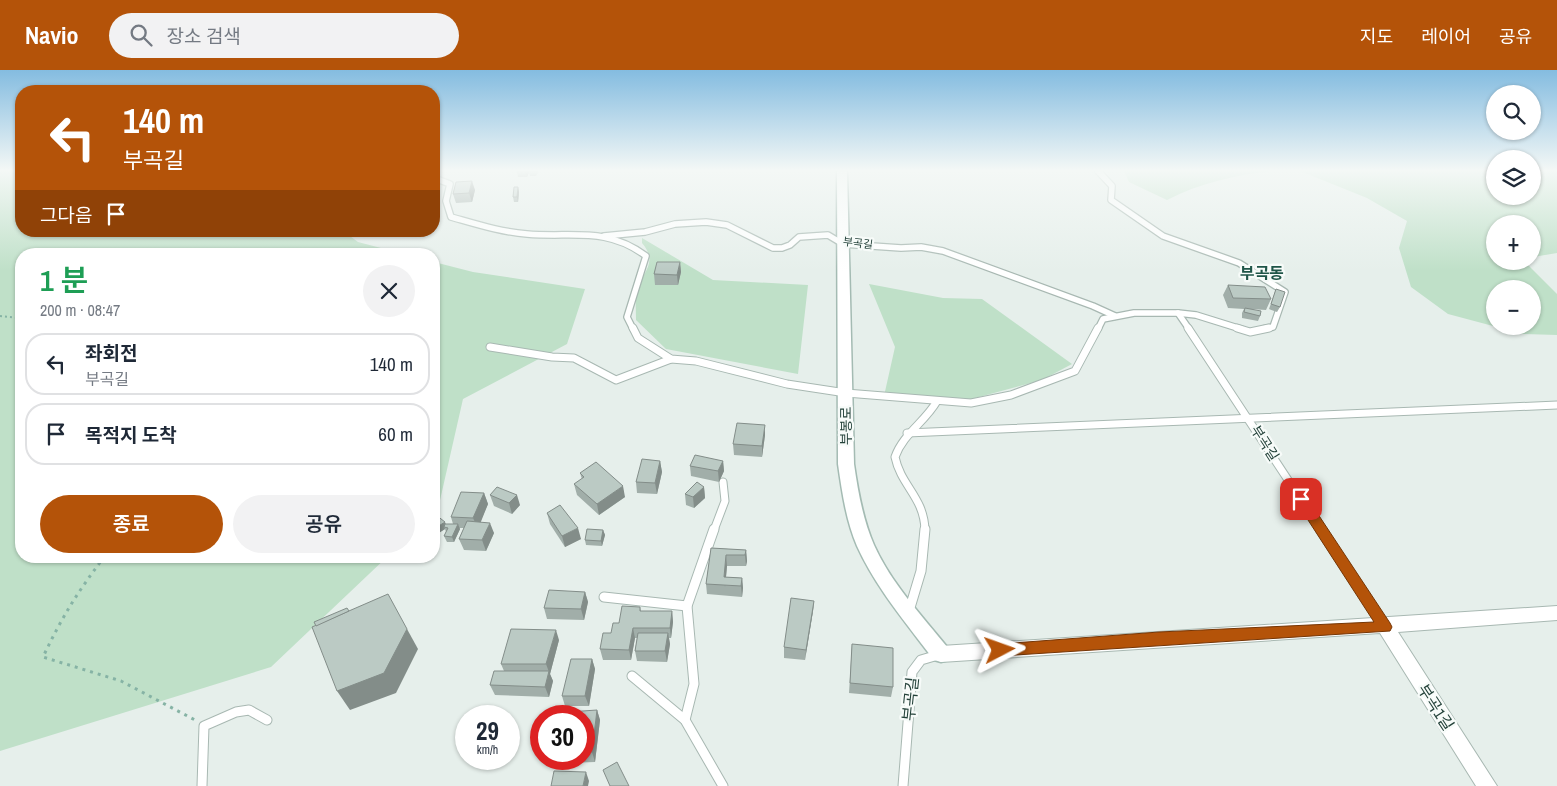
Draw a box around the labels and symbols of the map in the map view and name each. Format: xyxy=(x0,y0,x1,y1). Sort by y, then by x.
street label: 부곡길 xyxy=(842,234,874,252)
district label: 부곡동 xyxy=(1240,262,1284,284)
street label: 부봉로 xyxy=(837,407,855,445)
street label: 부곡길 xyxy=(1247,422,1283,464)
pin xyxy=(1280,478,1322,520)
position arrow xyxy=(973,623,1025,675)
street label: 부곡길 xyxy=(897,676,923,722)
street label: 부곡1길 xyxy=(1413,679,1459,735)
speed limit sign: 30 xyxy=(530,705,595,770)

